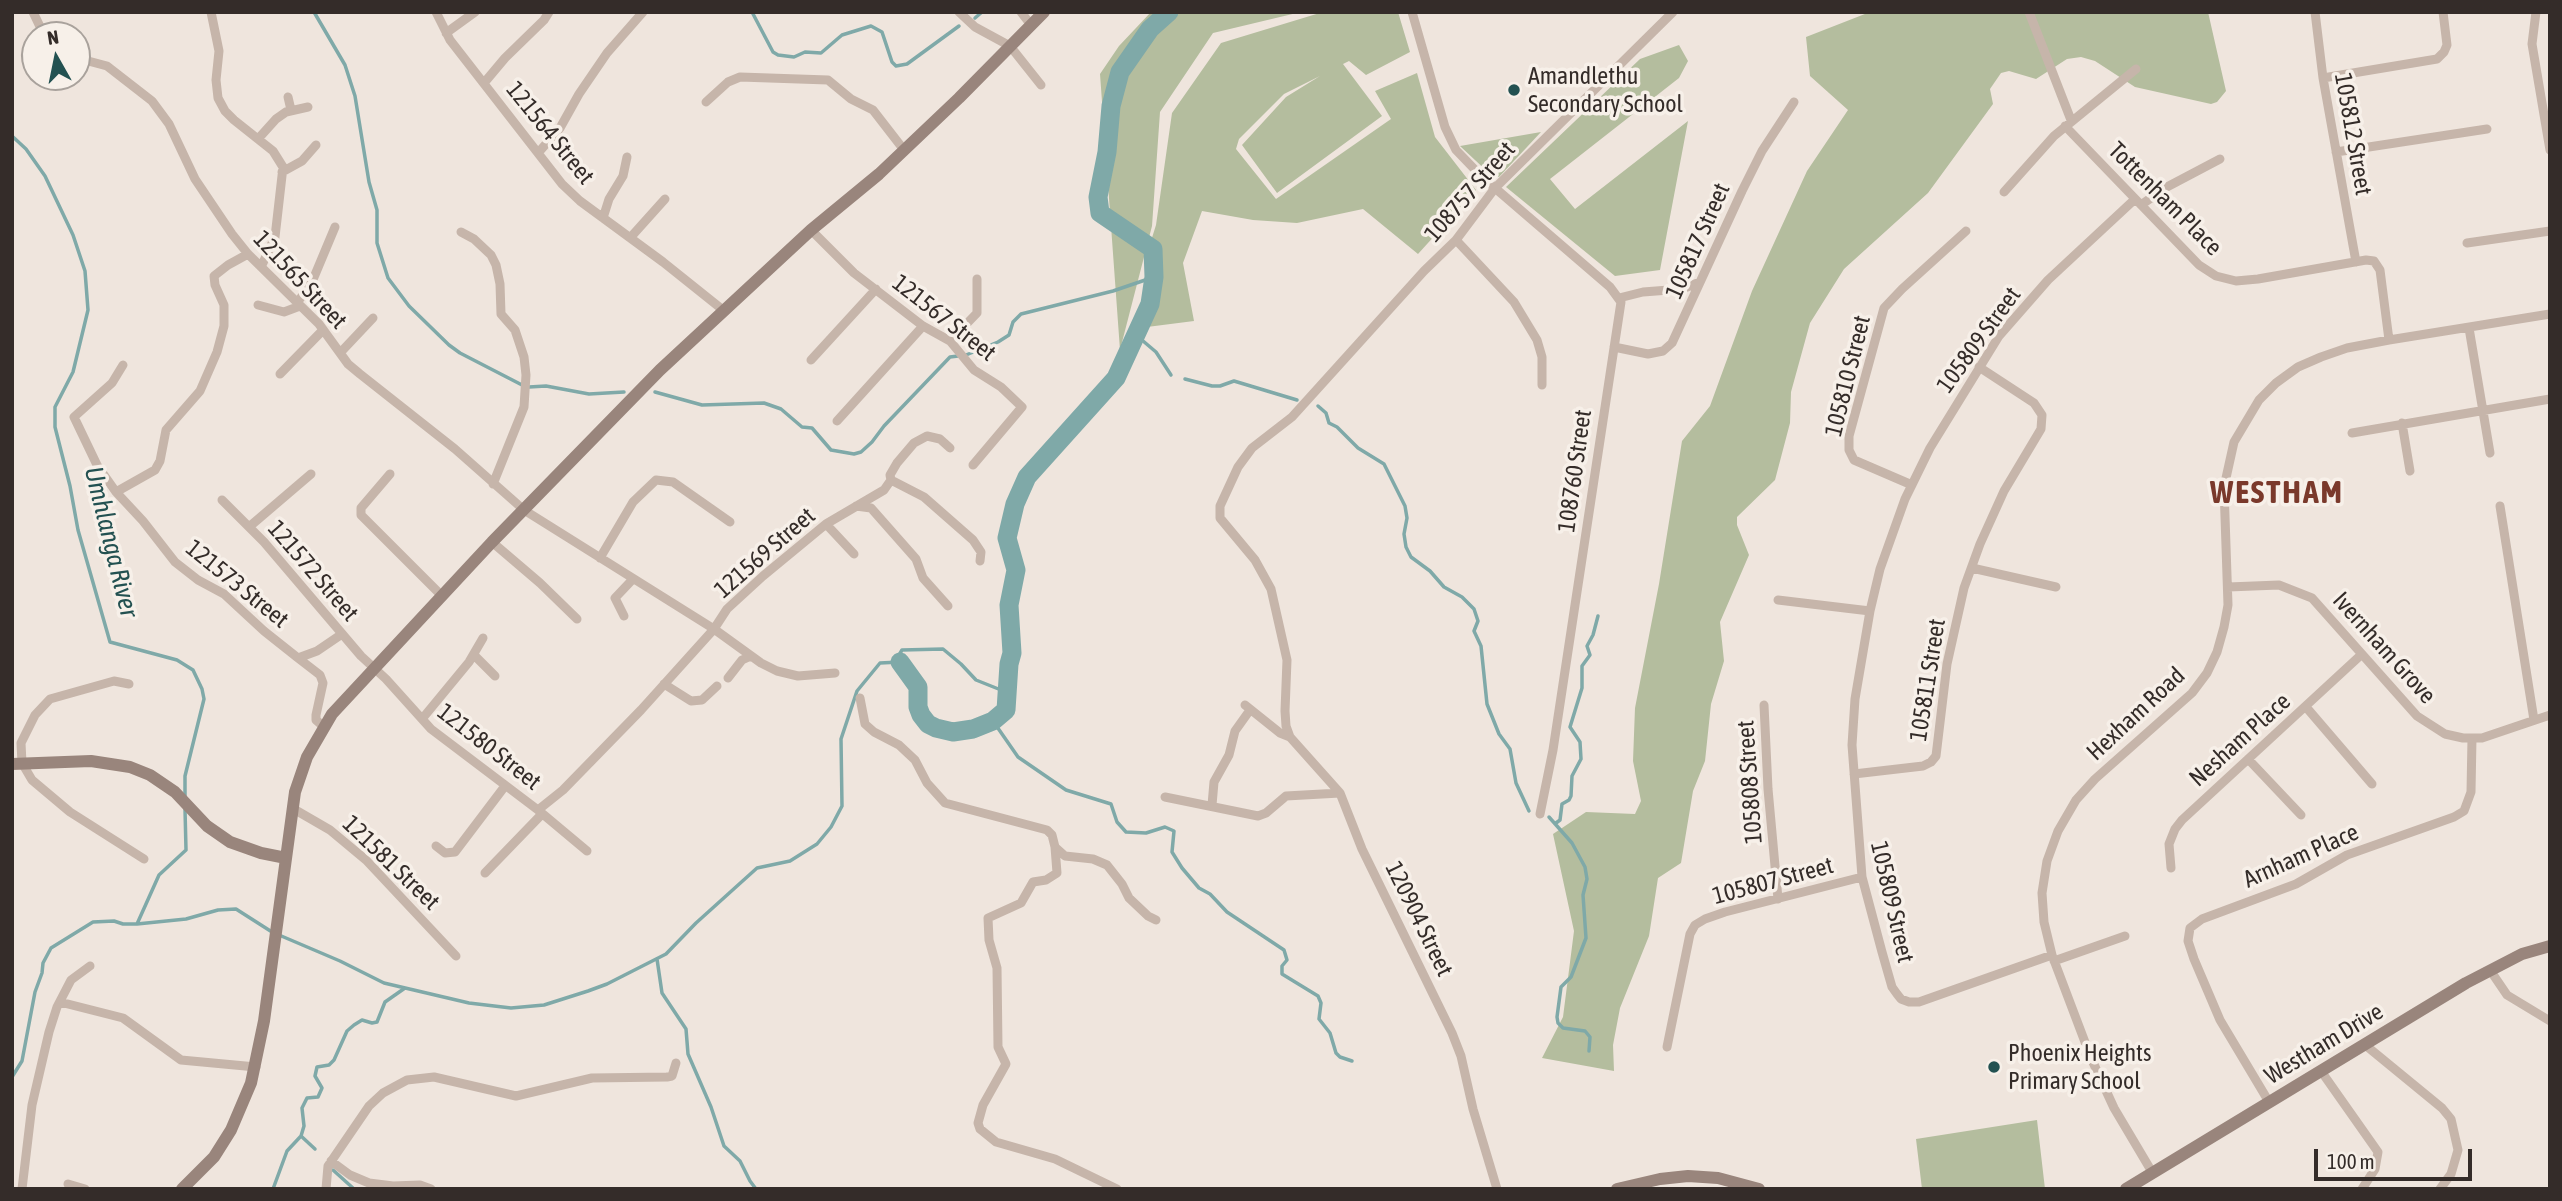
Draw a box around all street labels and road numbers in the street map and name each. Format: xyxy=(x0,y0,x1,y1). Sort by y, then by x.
street label: 105812 Street xyxy=(2328,71,2378,197)
street label: 121564 Street xyxy=(500,76,600,190)
street label: 108757 Street xyxy=(1419,136,1521,248)
street label: Tottenham Place xyxy=(2102,136,2228,262)
street label: 105817 Street xyxy=(1660,179,1736,303)
street label: 121565 Street xyxy=(247,225,353,335)
street label: 121567 Street xyxy=(886,269,1002,367)
street label: 105809 Street xyxy=(1931,282,2027,398)
street label: 105810 Street xyxy=(1819,313,1877,439)
street label: 108760 Street xyxy=(1552,408,1598,534)
street label: 121569 Street xyxy=(709,502,821,604)
street label: 121572 Street xyxy=(262,515,364,627)
street label: 121573 Street xyxy=(180,534,294,634)
street label: Ivernham Grove xyxy=(2326,586,2442,710)
street label: 105811 Street xyxy=(1904,617,1952,743)
street label: Hexham Road xyxy=(2081,661,2191,767)
street label: Nesham Place xyxy=(2184,687,2296,793)
street label: 121580 Street xyxy=(431,698,547,796)
street label: 105808 Street xyxy=(1731,719,1769,845)
street label: 121581 Street xyxy=(337,810,445,916)
street label: Arnham Place xyxy=(2239,818,2363,894)
street label: 105809 Street xyxy=(1864,839,1920,965)
street label: 105807 Street xyxy=(1710,851,1836,911)
street label: 120904 Street xyxy=(1379,857,1459,981)
street label: Westham Drive xyxy=(2260,997,2388,1091)

